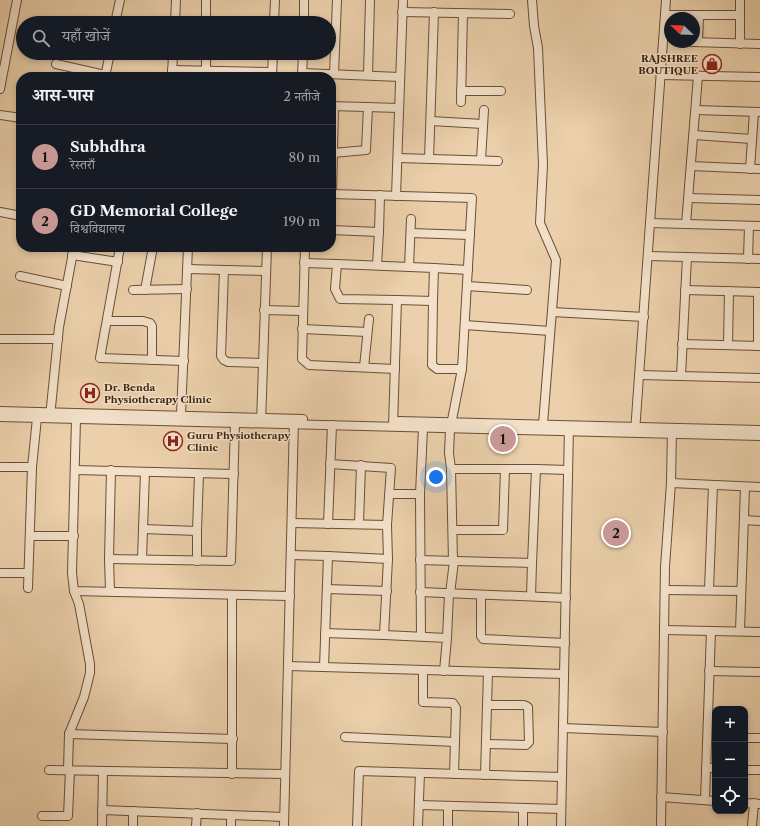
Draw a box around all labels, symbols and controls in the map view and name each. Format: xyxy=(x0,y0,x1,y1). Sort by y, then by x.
north arrow xyxy=(664,12,700,48)
search box xyxy=(16,16,336,60)
text: यहाँ खोजें xyxy=(62,26,110,45)
icon: search xyxy=(30,27,52,49)
place label: RAJSHREE BOUTIQUE xyxy=(638,52,698,77)
shop icon: RAJSHREE BOUTIQUE xyxy=(701,53,723,75)
text: आस-पास xyxy=(32,85,94,105)
text: 2 नतीजे xyxy=(284,88,320,104)
text: Subhdhra xyxy=(70,137,146,156)
text: 1 xyxy=(42,149,48,165)
text: 80 m xyxy=(288,149,320,165)
text: रेस्तराँ xyxy=(70,156,95,172)
text: GD Memorial College xyxy=(70,201,238,220)
text: 2 xyxy=(41,213,49,229)
text: 190 m xyxy=(283,213,320,229)
text: विश्वविद्यालय xyxy=(70,220,125,236)
place label: Dr. Benda Physiotherapy Clinic xyxy=(104,381,212,406)
hospital icon: Dr. Benda Physiotherapy Clinic xyxy=(79,382,101,404)
pin: 1 xyxy=(490,424,516,454)
place label: Guru Physiotherapy Clinic xyxy=(187,429,291,454)
hospital icon: Guru Physiotherapy Clinic xyxy=(162,430,184,452)
your location xyxy=(426,467,446,487)
pin: 2 xyxy=(603,518,629,548)
map controls xyxy=(712,706,748,814)
button: + xyxy=(712,706,748,742)
button: − xyxy=(712,742,748,778)
button: locate xyxy=(712,778,748,814)

